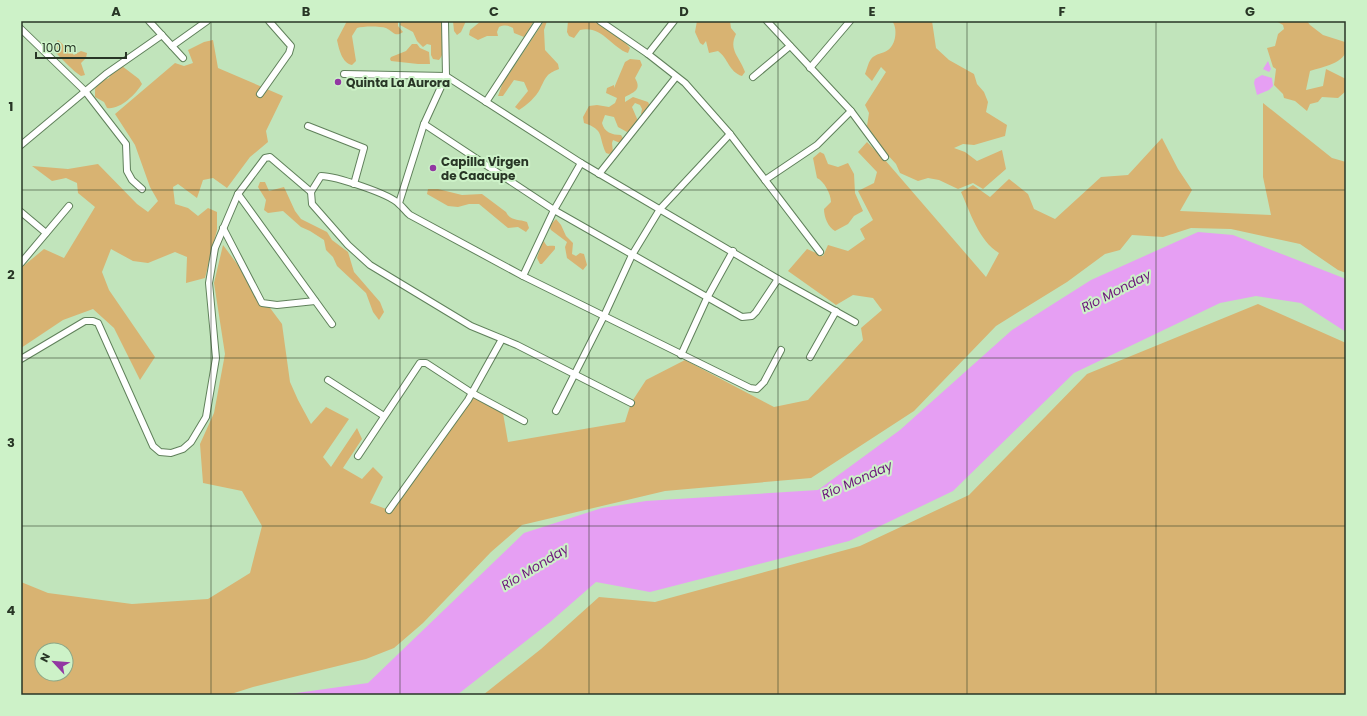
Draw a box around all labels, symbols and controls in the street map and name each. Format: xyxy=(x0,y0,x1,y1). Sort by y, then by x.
text: A xyxy=(111,2,121,21)
text: B xyxy=(302,2,311,21)
text: C xyxy=(489,2,499,21)
text: D xyxy=(679,2,689,21)
text: E xyxy=(868,2,876,21)
text: F xyxy=(1058,2,1066,21)
text: G xyxy=(1245,2,1255,21)
scale bar xyxy=(36,34,126,60)
text: 100 m xyxy=(42,39,76,56)
place label: Quinta La Aurora xyxy=(346,74,450,91)
marker: Quinta La Aurora xyxy=(333,77,343,87)
text: 1 xyxy=(9,97,13,116)
place label: Capilla Virgen de Caacupe xyxy=(441,153,529,184)
marker: Capilla Virgen de Caacupe xyxy=(428,163,438,173)
text: 2 xyxy=(7,265,15,284)
water label: Río Monday xyxy=(1078,265,1155,317)
text: 3 xyxy=(7,433,15,452)
water label: Río Monday xyxy=(818,456,896,504)
water label: Río Monday xyxy=(498,539,573,595)
text: 4 xyxy=(7,601,16,620)
north arrow xyxy=(34,642,74,682)
text: N xyxy=(36,650,54,665)

